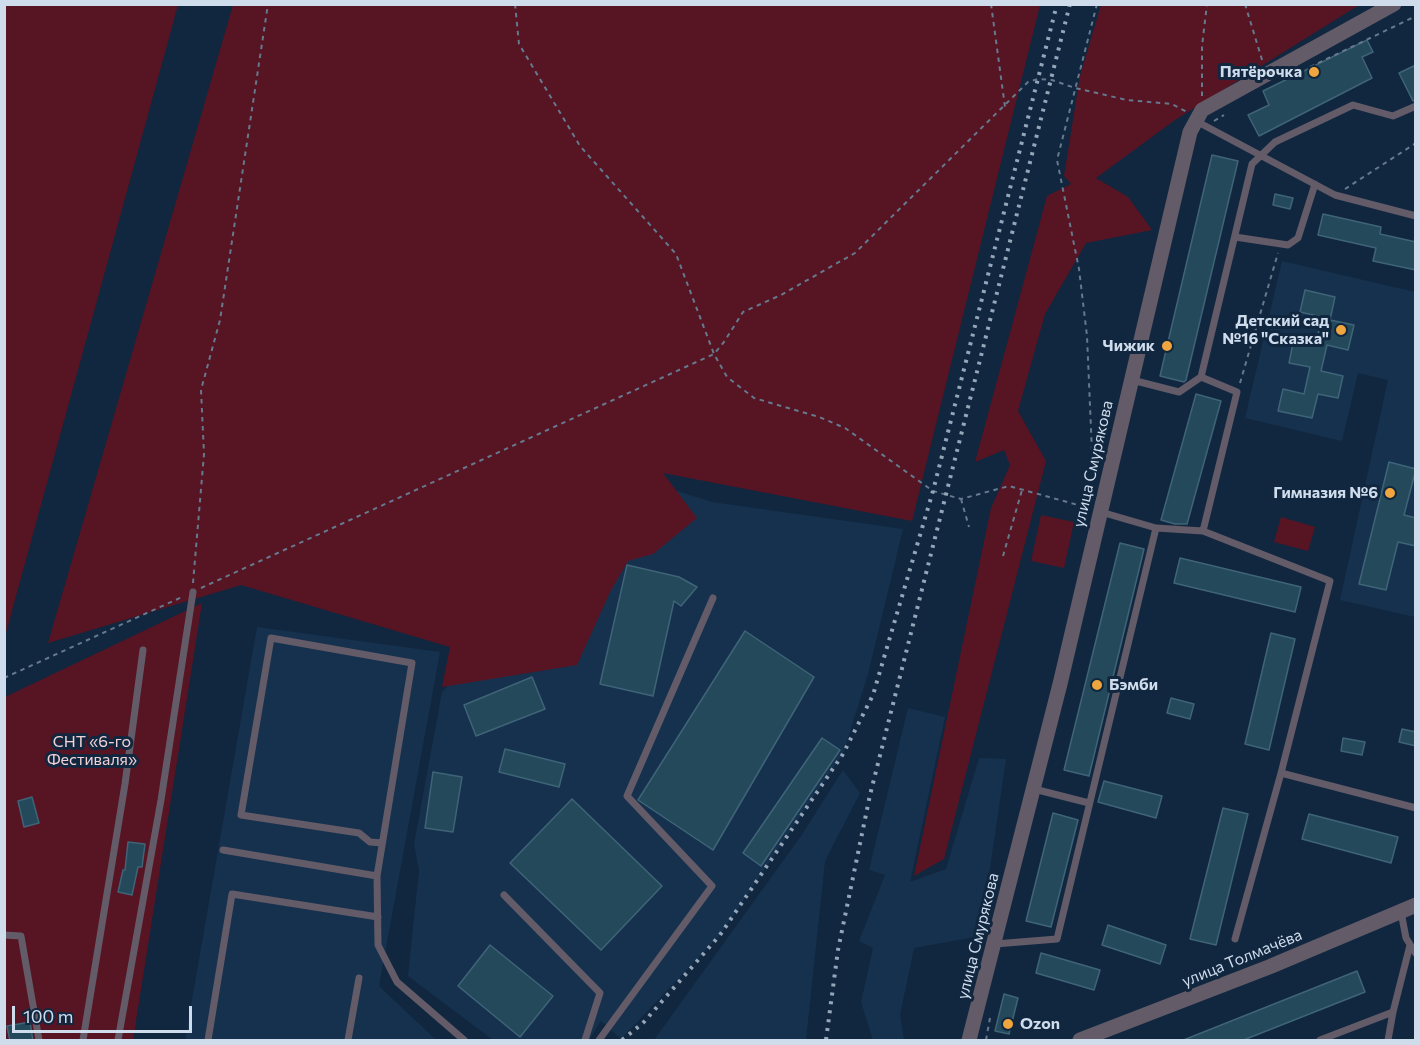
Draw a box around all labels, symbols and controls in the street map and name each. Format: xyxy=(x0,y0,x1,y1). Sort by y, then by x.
place label: Пятёрочка xyxy=(1220,62,1302,82)
marker: Пятёрочка xyxy=(1307,65,1321,79)
place label: Детский сад №16 "Сказка" xyxy=(1222,311,1329,349)
marker: Детский сад №16 "Сказка" xyxy=(1334,323,1348,337)
place label: Чижик xyxy=(1103,336,1155,356)
marker: Чижик xyxy=(1160,339,1174,353)
street label: улица Смурякова xyxy=(1069,399,1117,529)
place label: Гимназия №6 xyxy=(1273,483,1378,503)
marker: Гимназия №6 xyxy=(1383,486,1397,500)
place label: Бэмби xyxy=(1109,675,1158,695)
marker: Бэмби xyxy=(1090,678,1104,692)
park label: СНТ «6-го Фестиваля» xyxy=(47,732,137,770)
street label: улица Смурякова xyxy=(953,871,1003,1001)
street label: улица Толмачёва xyxy=(1179,925,1305,991)
scale bar xyxy=(15,994,195,1032)
text: 100 m xyxy=(23,1005,73,1027)
place label: Ozon xyxy=(1020,1014,1060,1034)
marker: Ozon xyxy=(1001,1017,1015,1031)

